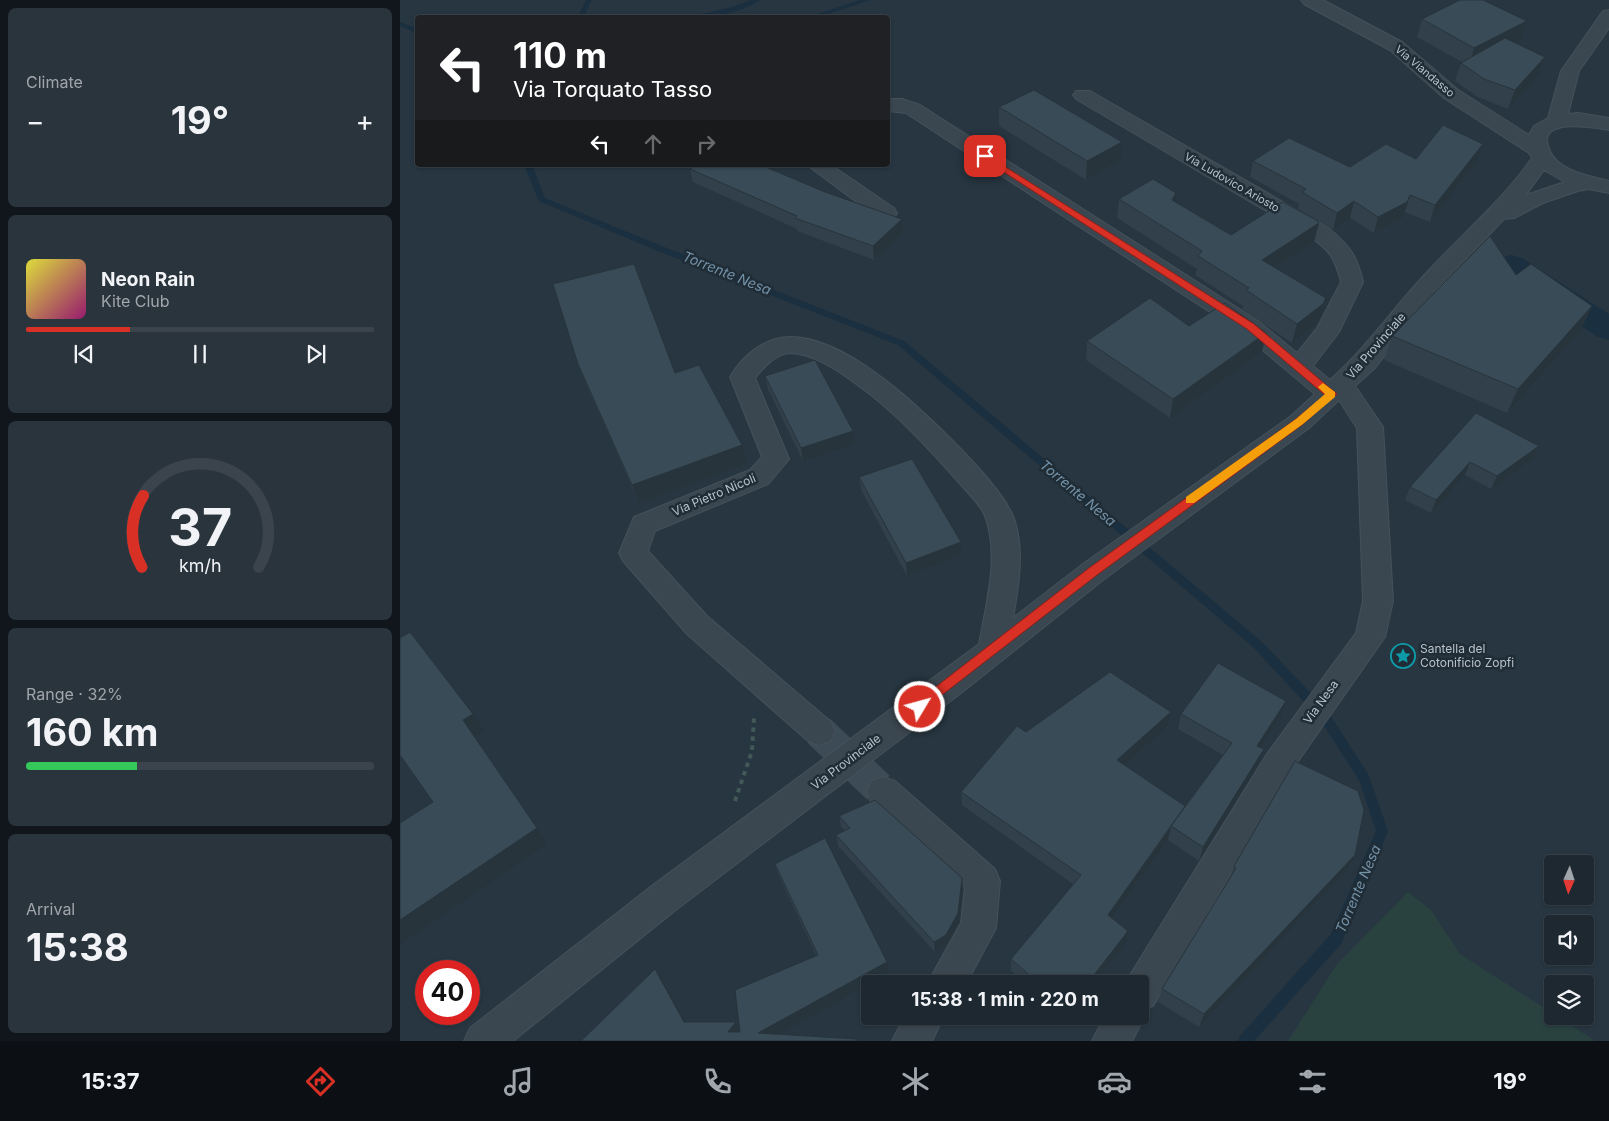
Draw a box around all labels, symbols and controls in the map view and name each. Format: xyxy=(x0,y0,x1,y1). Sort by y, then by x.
text: 110 m xyxy=(513,34,607,76)
icon: left xyxy=(430,35,495,100)
street label: Via Viandasso xyxy=(1392,42,1458,100)
text: Climate xyxy=(26,72,83,92)
text: Via Torquato Tasso xyxy=(513,76,712,102)
text: 19° xyxy=(171,97,229,143)
text: − xyxy=(26,104,45,138)
text: + xyxy=(355,104,374,138)
icon: left xyxy=(586,130,614,158)
icon: ahead xyxy=(639,130,667,158)
icon: right xyxy=(692,130,720,158)
pin xyxy=(964,135,1006,177)
icon: arrive xyxy=(971,142,999,170)
street label: Via Ludovico Ariosto xyxy=(1182,149,1282,215)
water label: Torrente Nesa xyxy=(680,247,774,298)
text: Neon Rain xyxy=(101,268,195,291)
text: Kite Club xyxy=(101,291,170,311)
street label: Via Provinciale xyxy=(1343,309,1409,382)
icon: previous xyxy=(70,340,98,368)
icon: pause xyxy=(186,340,214,368)
icon: next xyxy=(302,340,330,368)
water label: Torrente Nesa xyxy=(1037,456,1120,530)
street label: Via Pietro Nicoli xyxy=(670,470,758,519)
text: 37 xyxy=(168,496,232,559)
text: km/h xyxy=(179,555,221,576)
place label: Santella del Cotonificio Zopfi xyxy=(1420,641,1514,670)
place icon: Santella del Cotonificio Zopfi xyxy=(1390,643,1416,669)
street label: Via Nesa xyxy=(1300,677,1341,727)
position arrow xyxy=(893,680,945,732)
text: Range · 32% xyxy=(26,684,123,704)
text: 160 km xyxy=(26,709,158,755)
street label: Via Provinciale xyxy=(808,731,884,793)
water label: Torrente Nesa xyxy=(1331,842,1384,936)
north arrow xyxy=(1544,855,1594,905)
map controls xyxy=(1544,855,1594,1025)
text: Arrival xyxy=(26,899,75,919)
button: sound xyxy=(1544,915,1594,965)
text: 15:38 xyxy=(26,924,129,970)
speed limit sign: 40 xyxy=(415,960,480,1025)
button: layers xyxy=(1544,975,1594,1025)
text: 15:38 · 1 min · 220 m xyxy=(911,988,1099,1011)
icon: directions xyxy=(303,1064,338,1099)
icon: music xyxy=(501,1064,536,1099)
icon: phone xyxy=(700,1064,735,1099)
icon: climate xyxy=(898,1064,933,1099)
icon: car xyxy=(1097,1064,1132,1099)
icon: filters xyxy=(1295,1064,1330,1099)
text: 15:37 xyxy=(82,1068,140,1094)
text: 19° xyxy=(1493,1068,1527,1094)

